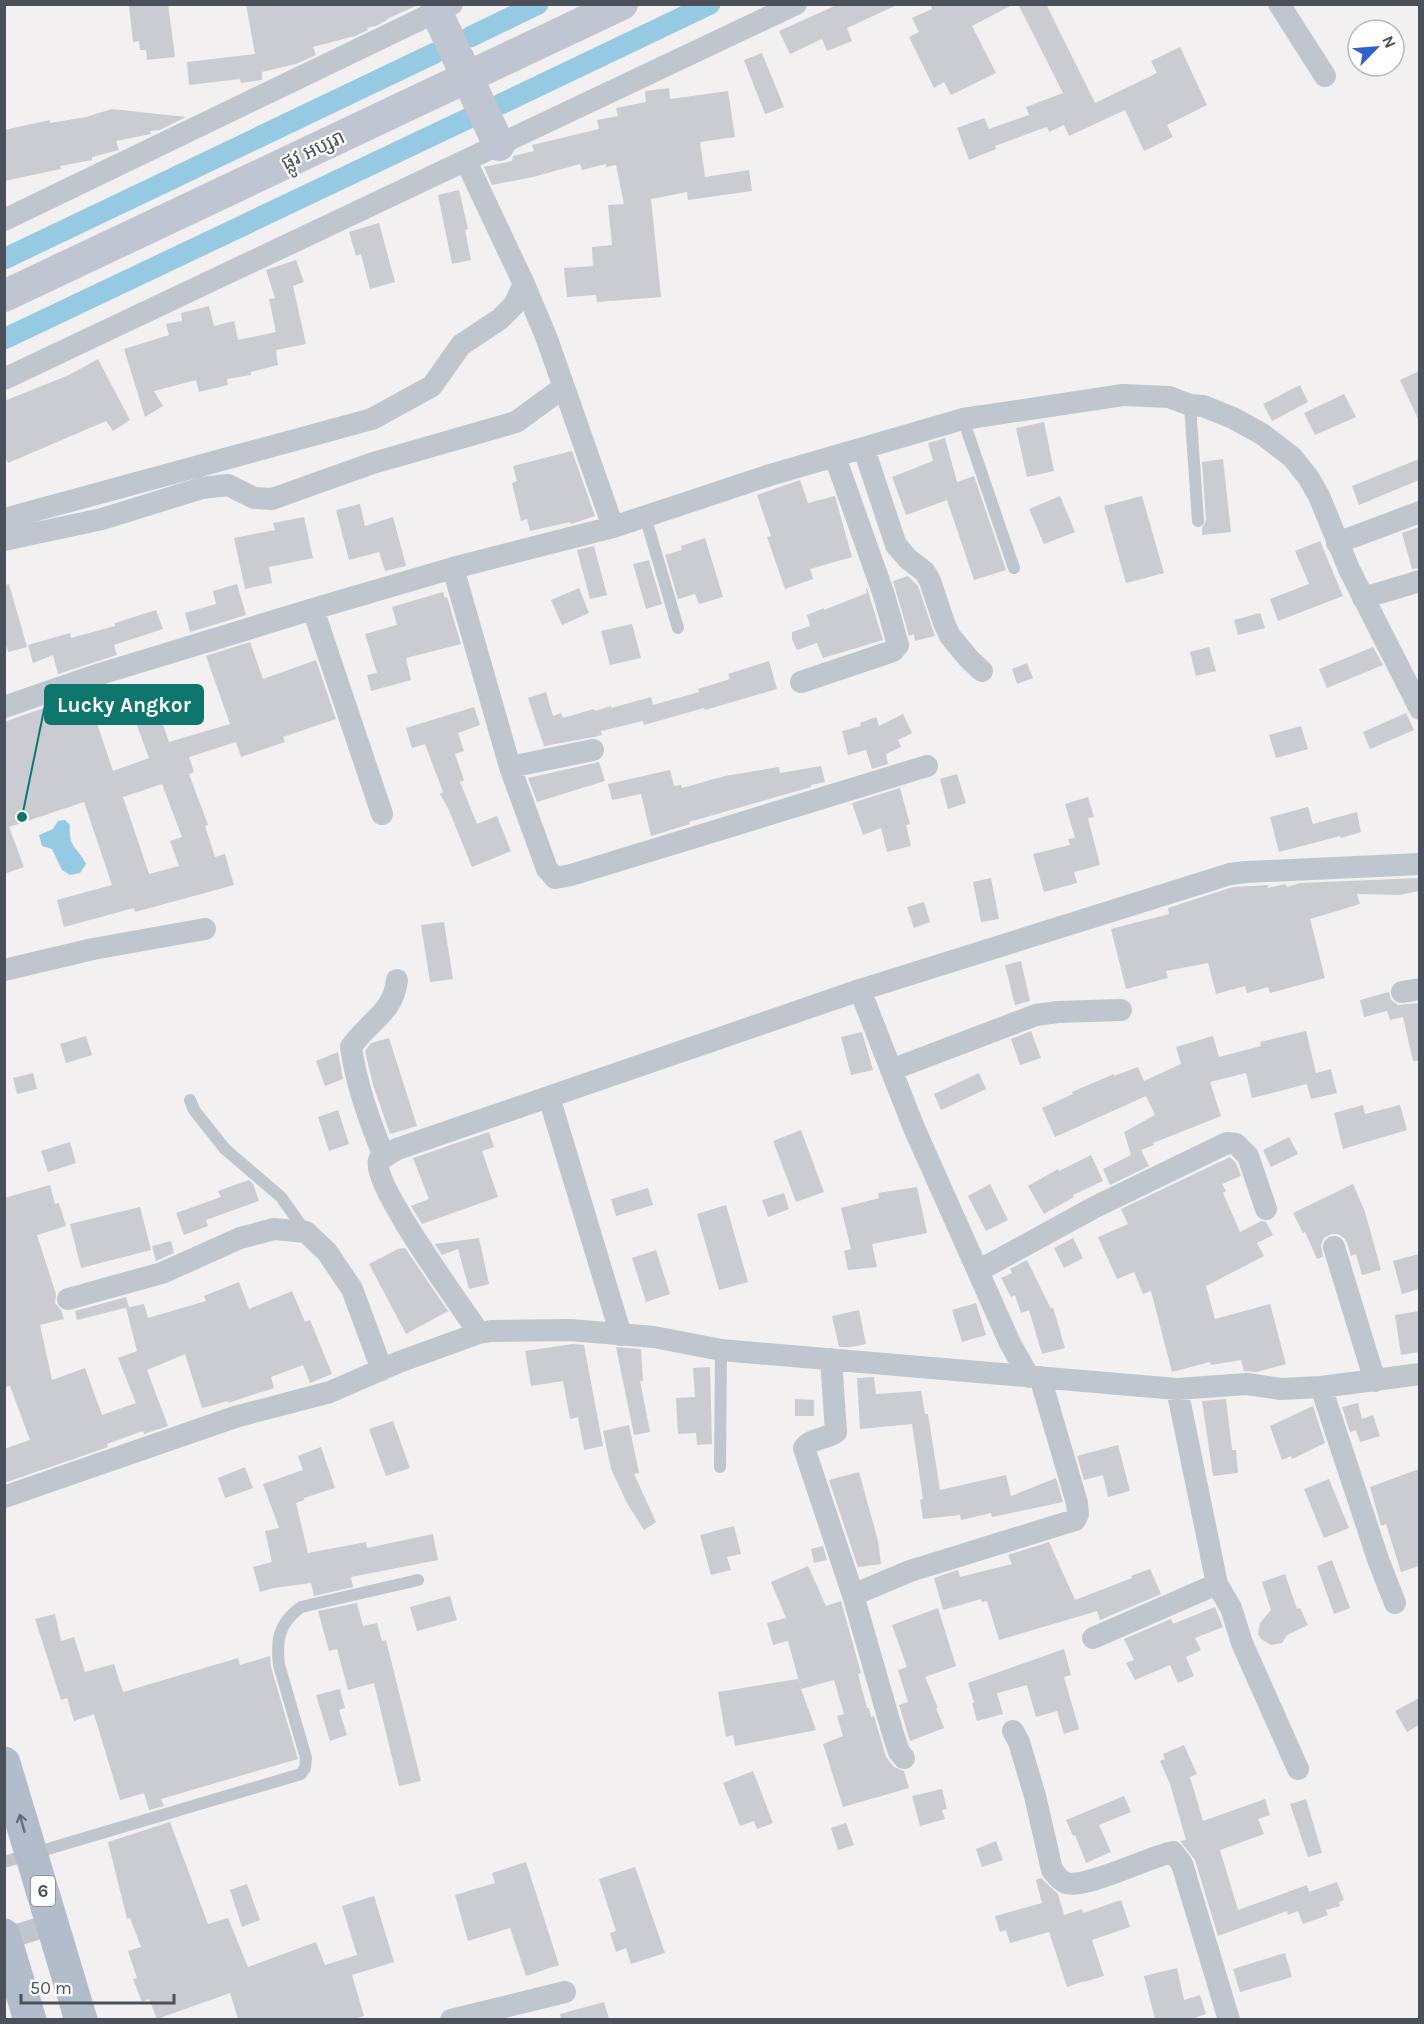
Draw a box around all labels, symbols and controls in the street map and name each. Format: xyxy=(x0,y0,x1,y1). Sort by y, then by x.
north arrow xyxy=(1346,18,1406,78)
text: N xyxy=(1378,33,1400,51)
street label: ផ្លូវ អប្សរា xyxy=(277,125,351,181)
callout: Lucky Angkor xyxy=(45,685,203,724)
text: Lucky Angkor xyxy=(57,693,192,717)
one-way arrow xyxy=(16,1814,27,1833)
road number: 6 xyxy=(31,1876,55,1906)
scale bar xyxy=(21,1967,174,2005)
text: 50 m xyxy=(30,1977,72,1999)

